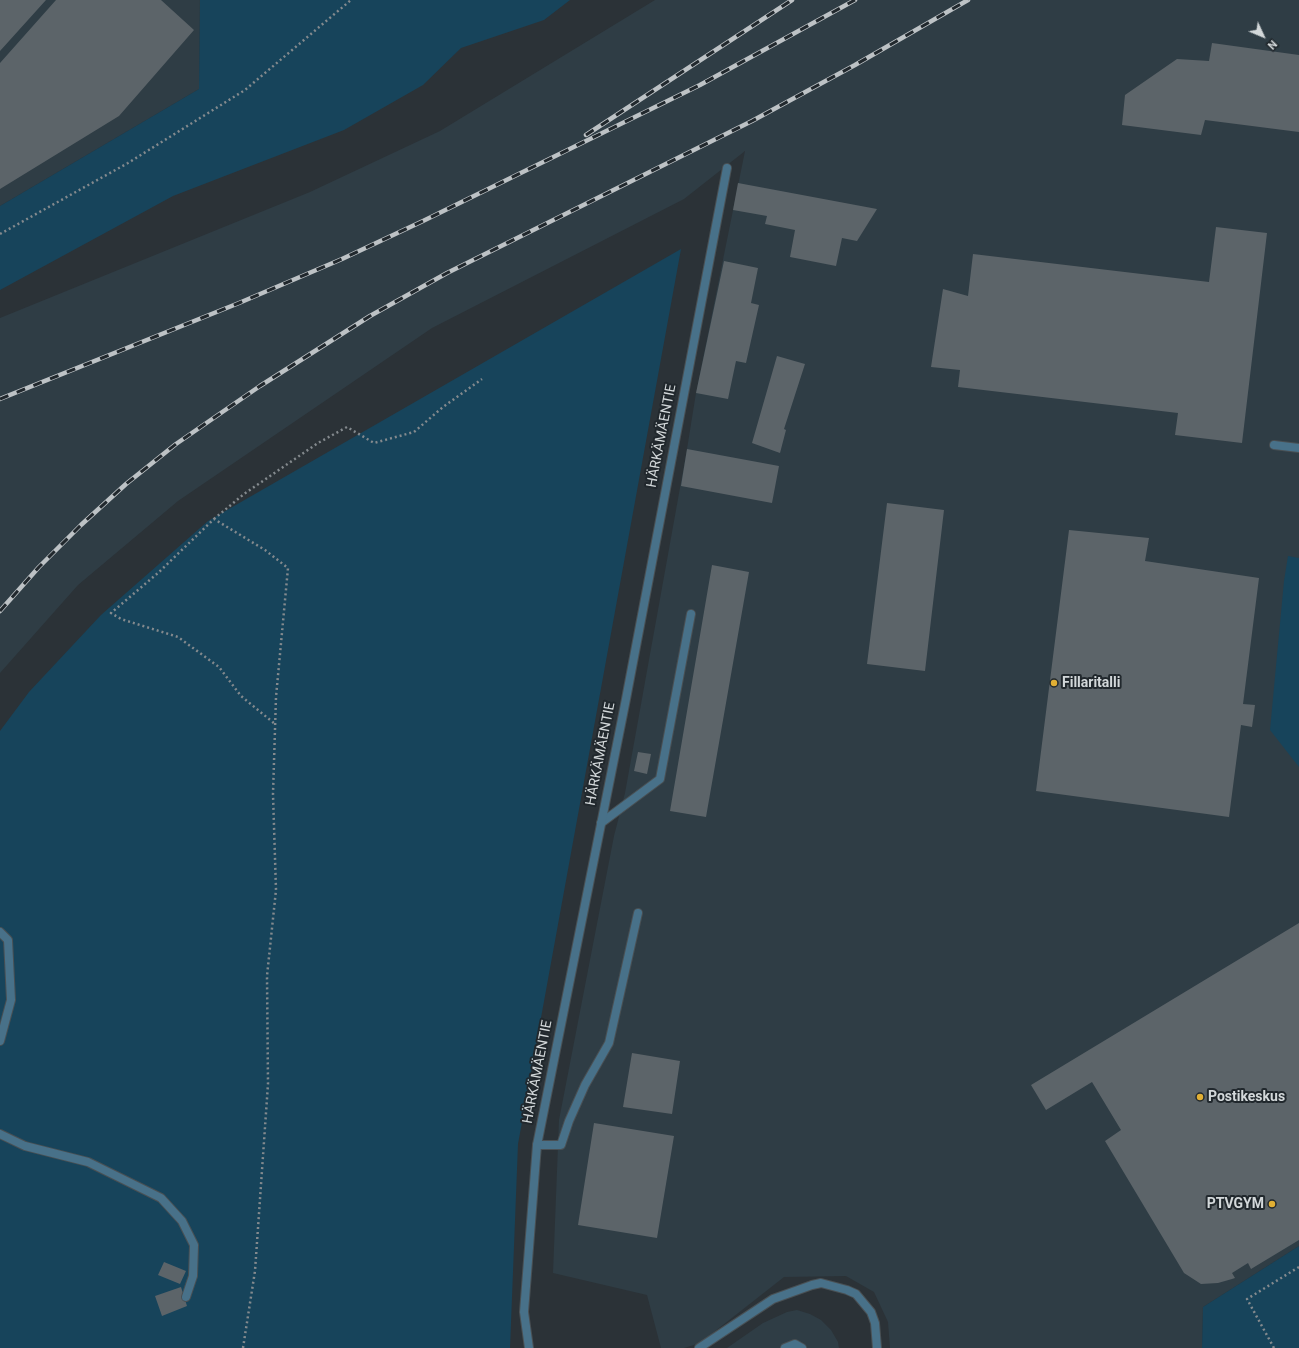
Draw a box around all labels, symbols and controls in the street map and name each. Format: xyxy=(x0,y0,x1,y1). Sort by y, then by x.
north arrow xyxy=(1243,16,1283,56)
text: N xyxy=(1265,37,1279,52)
street label: HÄRKÄMÄENTIE xyxy=(644,383,680,489)
place label: Fillaritalli xyxy=(1062,675,1120,691)
marker: Fillaritalli xyxy=(1049,678,1059,688)
street label: HÄRKÄMÄENTIE xyxy=(583,701,619,807)
street label: HÄRKÄMÄENTIE xyxy=(520,1019,556,1125)
place label: Postikeskus xyxy=(1208,1089,1285,1105)
marker: Postikeskus xyxy=(1195,1092,1205,1102)
place label: PTVGYM xyxy=(1207,1196,1264,1212)
marker: PTVGYM xyxy=(1267,1199,1277,1209)

